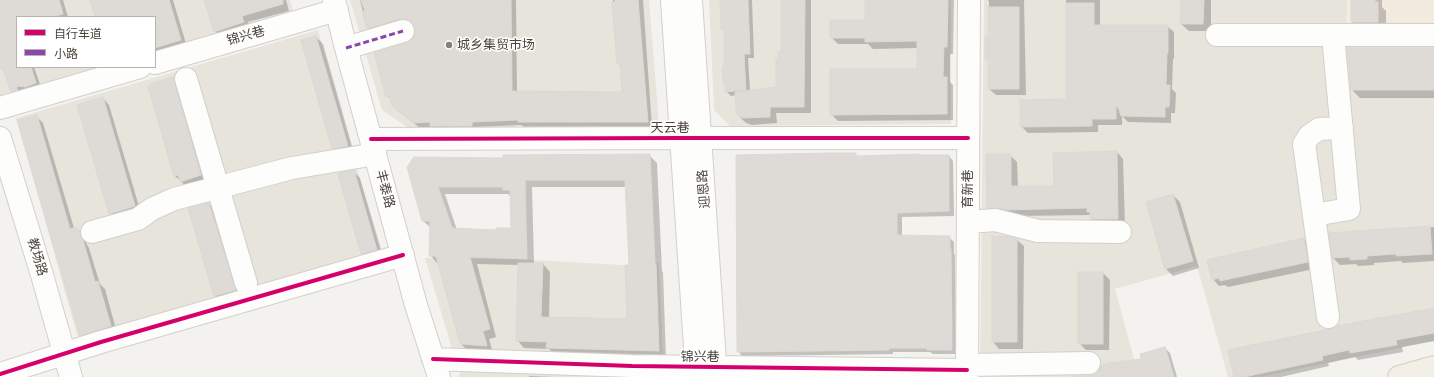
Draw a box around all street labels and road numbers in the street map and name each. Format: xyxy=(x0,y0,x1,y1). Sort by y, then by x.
street label: 锦兴巷 xyxy=(225,23,267,49)
street label: 天云巷 xyxy=(651,120,689,136)
street label: 丰泰路 xyxy=(372,168,398,210)
street label: 迎恩路 xyxy=(695,169,713,209)
street label: 育新巷 xyxy=(960,170,976,208)
street label: 教场路 xyxy=(24,236,50,278)
street label: 锦兴巷 xyxy=(681,349,719,365)

